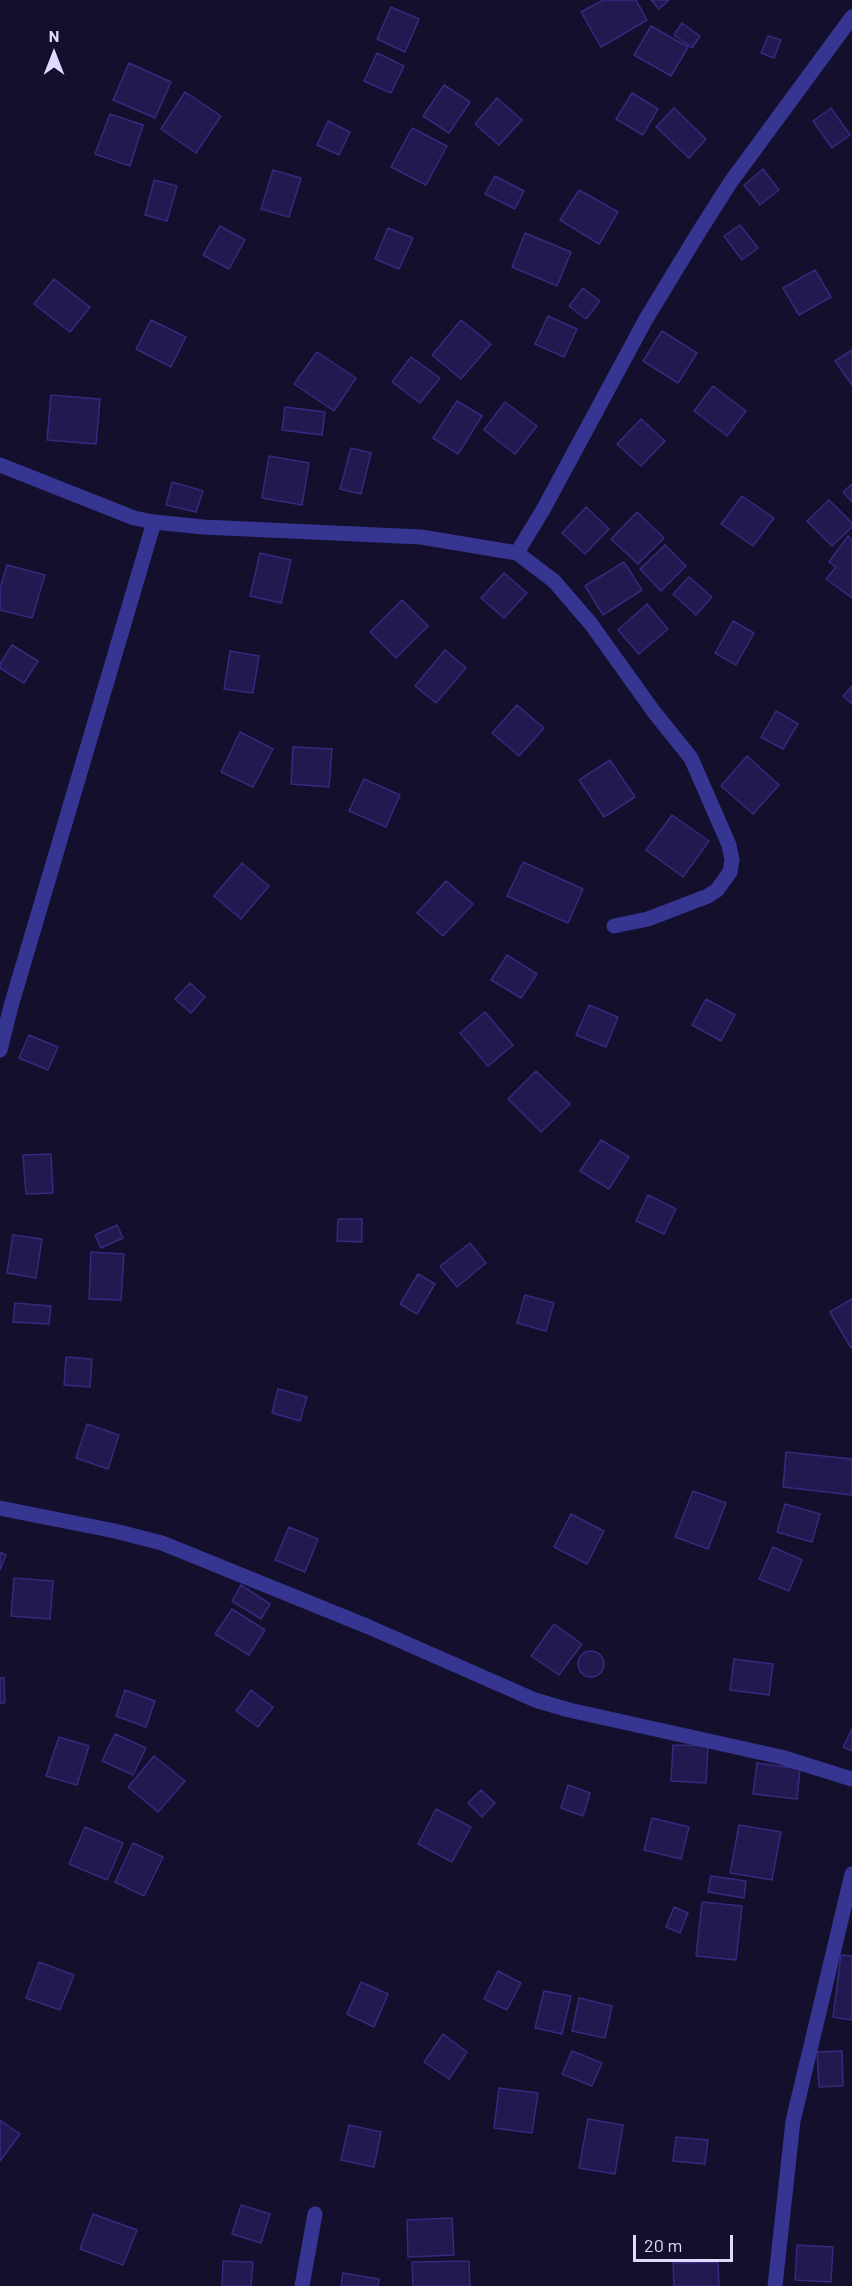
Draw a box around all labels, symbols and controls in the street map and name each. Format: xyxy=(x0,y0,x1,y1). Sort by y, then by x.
north arrow xyxy=(24,24,84,84)
text: N xyxy=(49,26,59,45)
scale bar xyxy=(636,2223,736,2261)
text: 20 m xyxy=(644,2234,682,2256)

